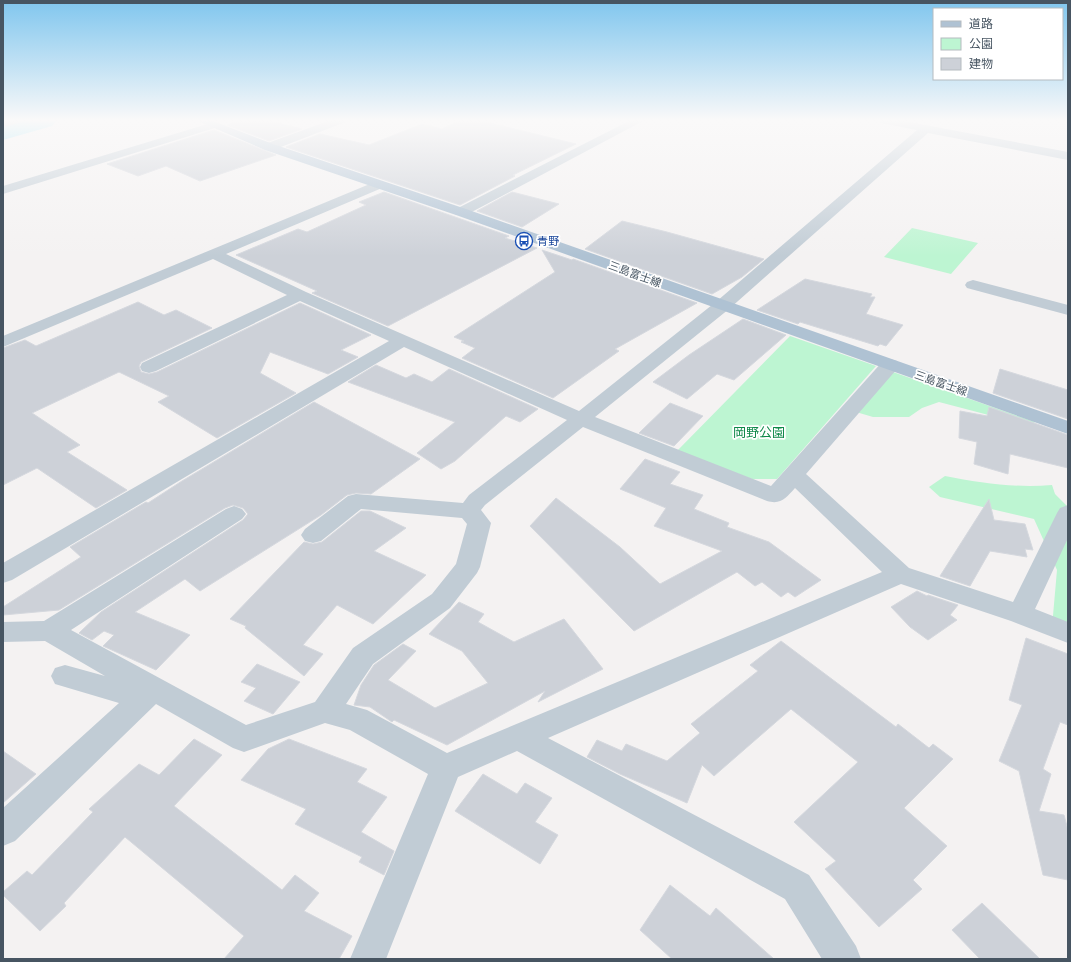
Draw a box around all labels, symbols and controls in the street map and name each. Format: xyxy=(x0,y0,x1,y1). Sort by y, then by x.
legend xyxy=(933,8,1063,80)
text: 道路 xyxy=(969,15,993,32)
text: 公園 xyxy=(969,35,993,52)
text: 建物 xyxy=(969,55,993,72)
bus stop icon: 青野 xyxy=(514,231,534,251)
place label: 青野 xyxy=(537,233,559,249)
street label: 三島富士線 xyxy=(606,257,664,291)
street label: 三島富士線 xyxy=(912,366,970,400)
park label: 岡野公園 xyxy=(733,423,785,442)

